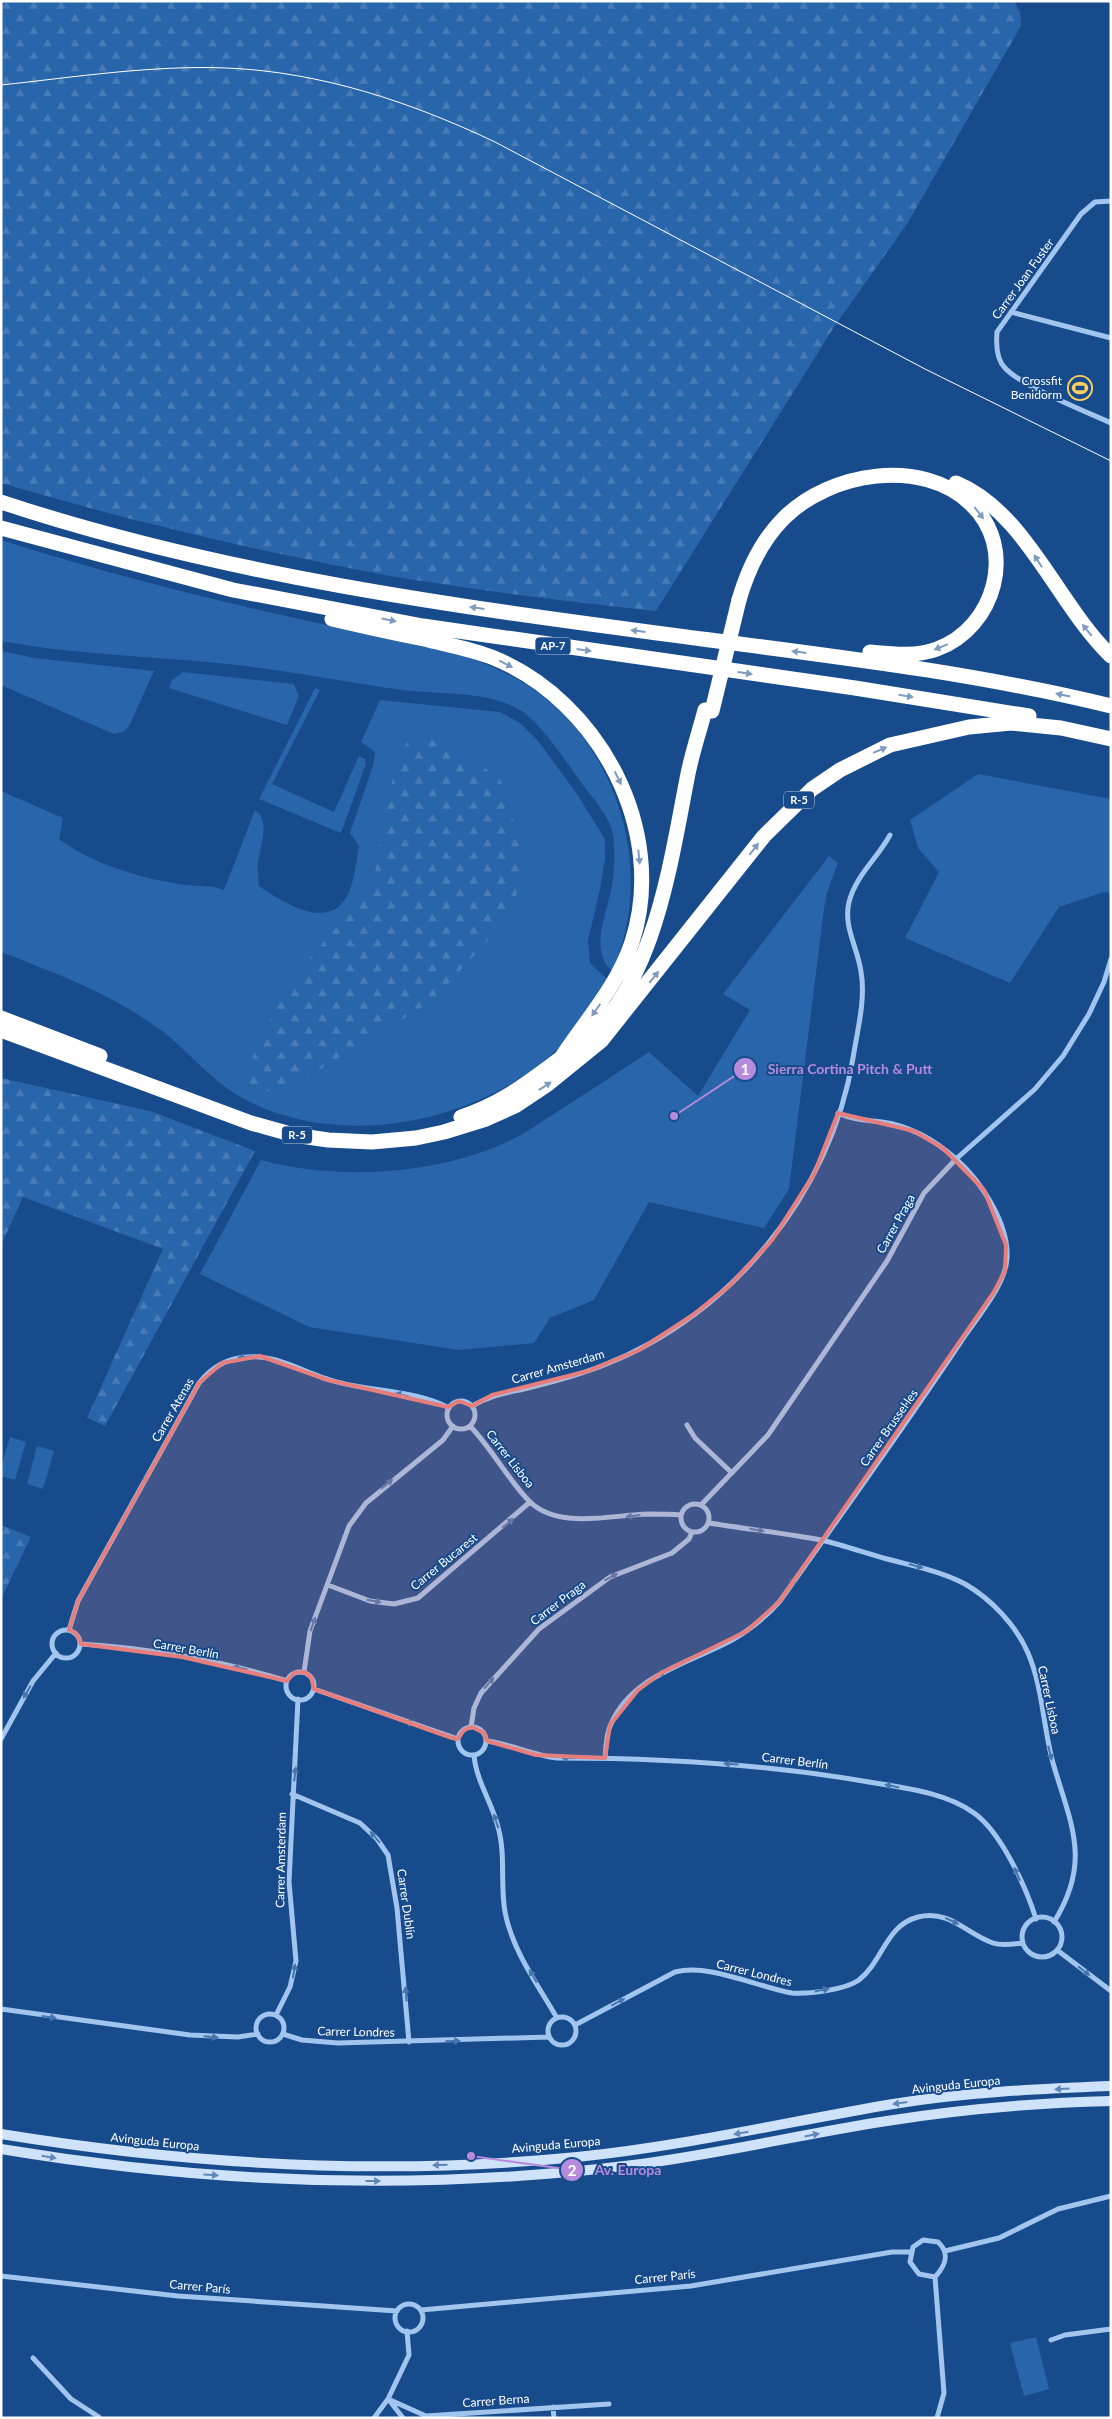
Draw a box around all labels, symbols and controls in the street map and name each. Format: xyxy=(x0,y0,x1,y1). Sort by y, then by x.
street label: Carrer Joan Fuster xyxy=(988,235,1057,322)
place label: Crossfit Benidorm xyxy=(1011,373,1063,402)
sports icon: Crossfit Benidorm xyxy=(1067,375,1093,401)
one-way arrow xyxy=(973,506,984,519)
one-way arrow xyxy=(1033,554,1043,568)
one-way arrow xyxy=(469,604,485,612)
one-way arrow xyxy=(381,616,397,624)
one-way arrow xyxy=(1081,624,1092,637)
one-way arrow xyxy=(630,627,646,635)
road number: AP-7 xyxy=(536,637,570,654)
one-way arrow xyxy=(934,644,948,652)
one-way arrow xyxy=(576,646,592,654)
one-way arrow xyxy=(791,648,807,656)
one-way arrow xyxy=(499,660,513,668)
one-way arrow xyxy=(737,669,753,677)
one-way arrow xyxy=(1056,691,1071,699)
one-way arrow xyxy=(898,692,914,700)
one-way arrow xyxy=(873,745,887,753)
one-way arrow xyxy=(614,771,622,785)
road number: R-5 xyxy=(784,792,814,808)
one-way arrow xyxy=(748,843,759,856)
one-way arrow xyxy=(635,849,643,865)
one-way arrow xyxy=(648,971,659,984)
one-way arrow xyxy=(591,1003,601,1016)
callout: Sierra Cortina Pitch & Putt xyxy=(733,1055,942,1084)
text: 1 xyxy=(741,1060,749,1078)
text: Sierra Cortina Pitch & Putt xyxy=(768,1060,932,1077)
one-way arrow xyxy=(538,1081,551,1091)
road number: R-5 xyxy=(282,1126,312,1144)
street label: Carrer Praga xyxy=(873,1191,918,1256)
street label: Carrer Amsterdam xyxy=(510,1346,606,1387)
one-way arrow xyxy=(237,1354,253,1362)
street label: Carrer Atenas xyxy=(148,1375,197,1445)
street label: Carrer Brussel·les xyxy=(856,1386,921,1469)
one-way arrow xyxy=(395,1391,410,1399)
street label: Carrer Lisboa xyxy=(483,1427,538,1491)
one-way arrow xyxy=(143,1470,151,1484)
one-way arrow xyxy=(381,1478,394,1489)
one-way arrow xyxy=(625,1512,641,1520)
one-way arrow xyxy=(501,1517,514,1528)
one-way arrow xyxy=(750,1527,766,1535)
street label: Carrer Bucarest xyxy=(407,1530,481,1593)
one-way arrow xyxy=(908,1562,923,1570)
one-way arrow xyxy=(605,1573,618,1582)
one-way arrow xyxy=(789,1574,799,1587)
street label: Carrer Praga xyxy=(527,1577,588,1628)
one-way arrow xyxy=(366,1598,382,1606)
one-way arrow xyxy=(309,1616,317,1631)
street label: Carrer Berlín xyxy=(152,1635,220,1662)
one-way arrow xyxy=(232,1664,248,1672)
street label: Carrer Lisboa xyxy=(1035,1664,1064,1736)
one-way arrow xyxy=(657,1668,671,1676)
one-way arrow xyxy=(483,1677,495,1689)
one-way arrow xyxy=(22,1685,31,1698)
one-way arrow xyxy=(404,1720,419,1728)
one-way arrow xyxy=(1047,1745,1055,1760)
street label: Carrer Berlín xyxy=(761,1749,829,1772)
one-way arrow xyxy=(561,1754,577,1762)
one-way arrow xyxy=(723,1759,739,1767)
one-way arrow xyxy=(291,1766,299,1782)
one-way arrow xyxy=(884,1782,900,1790)
street label: Carrer Amsterdam xyxy=(272,1812,289,1908)
one-way arrow xyxy=(492,1813,499,1828)
one-way arrow xyxy=(370,1831,381,1843)
one-way arrow xyxy=(1012,1867,1020,1881)
street label: Carrer Dublín xyxy=(394,1868,419,1940)
one-way arrow xyxy=(945,1917,959,1925)
street label: Carrer Londres xyxy=(715,1956,794,1989)
one-way arrow xyxy=(291,1962,299,1978)
one-way arrow xyxy=(1077,1965,1090,1976)
one-way arrow xyxy=(528,1969,537,1983)
one-way arrow xyxy=(402,1986,410,2002)
one-way arrow xyxy=(815,1986,831,1994)
one-way arrow xyxy=(611,1998,625,2006)
one-way arrow xyxy=(42,2013,58,2021)
street label: Carrer Londres xyxy=(317,2023,395,2040)
one-way arrow xyxy=(203,2033,219,2041)
one-way arrow xyxy=(445,2037,461,2045)
street label: Avinguda Europa xyxy=(911,2072,1001,2097)
one-way arrow xyxy=(1054,2085,1070,2093)
one-way arrow xyxy=(892,2099,908,2107)
street label: Avinguda Europa xyxy=(110,2129,200,2154)
one-way arrow xyxy=(732,2129,748,2137)
one-way arrow xyxy=(805,2130,821,2138)
street label: Avinguda Europa xyxy=(511,2133,601,2156)
one-way arrow xyxy=(42,2154,58,2162)
callout: Av. Europa xyxy=(559,2156,671,2185)
one-way arrow xyxy=(432,2161,448,2169)
text: 2 xyxy=(568,2161,577,2179)
text: Av. Europa xyxy=(594,2161,661,2178)
one-way arrow xyxy=(203,2171,219,2179)
one-way arrow xyxy=(365,2177,381,2185)
street label: Carrer París xyxy=(634,2266,696,2287)
street label: Carrer París xyxy=(169,2276,231,2297)
street label: Carrer Berna xyxy=(462,2391,530,2410)

